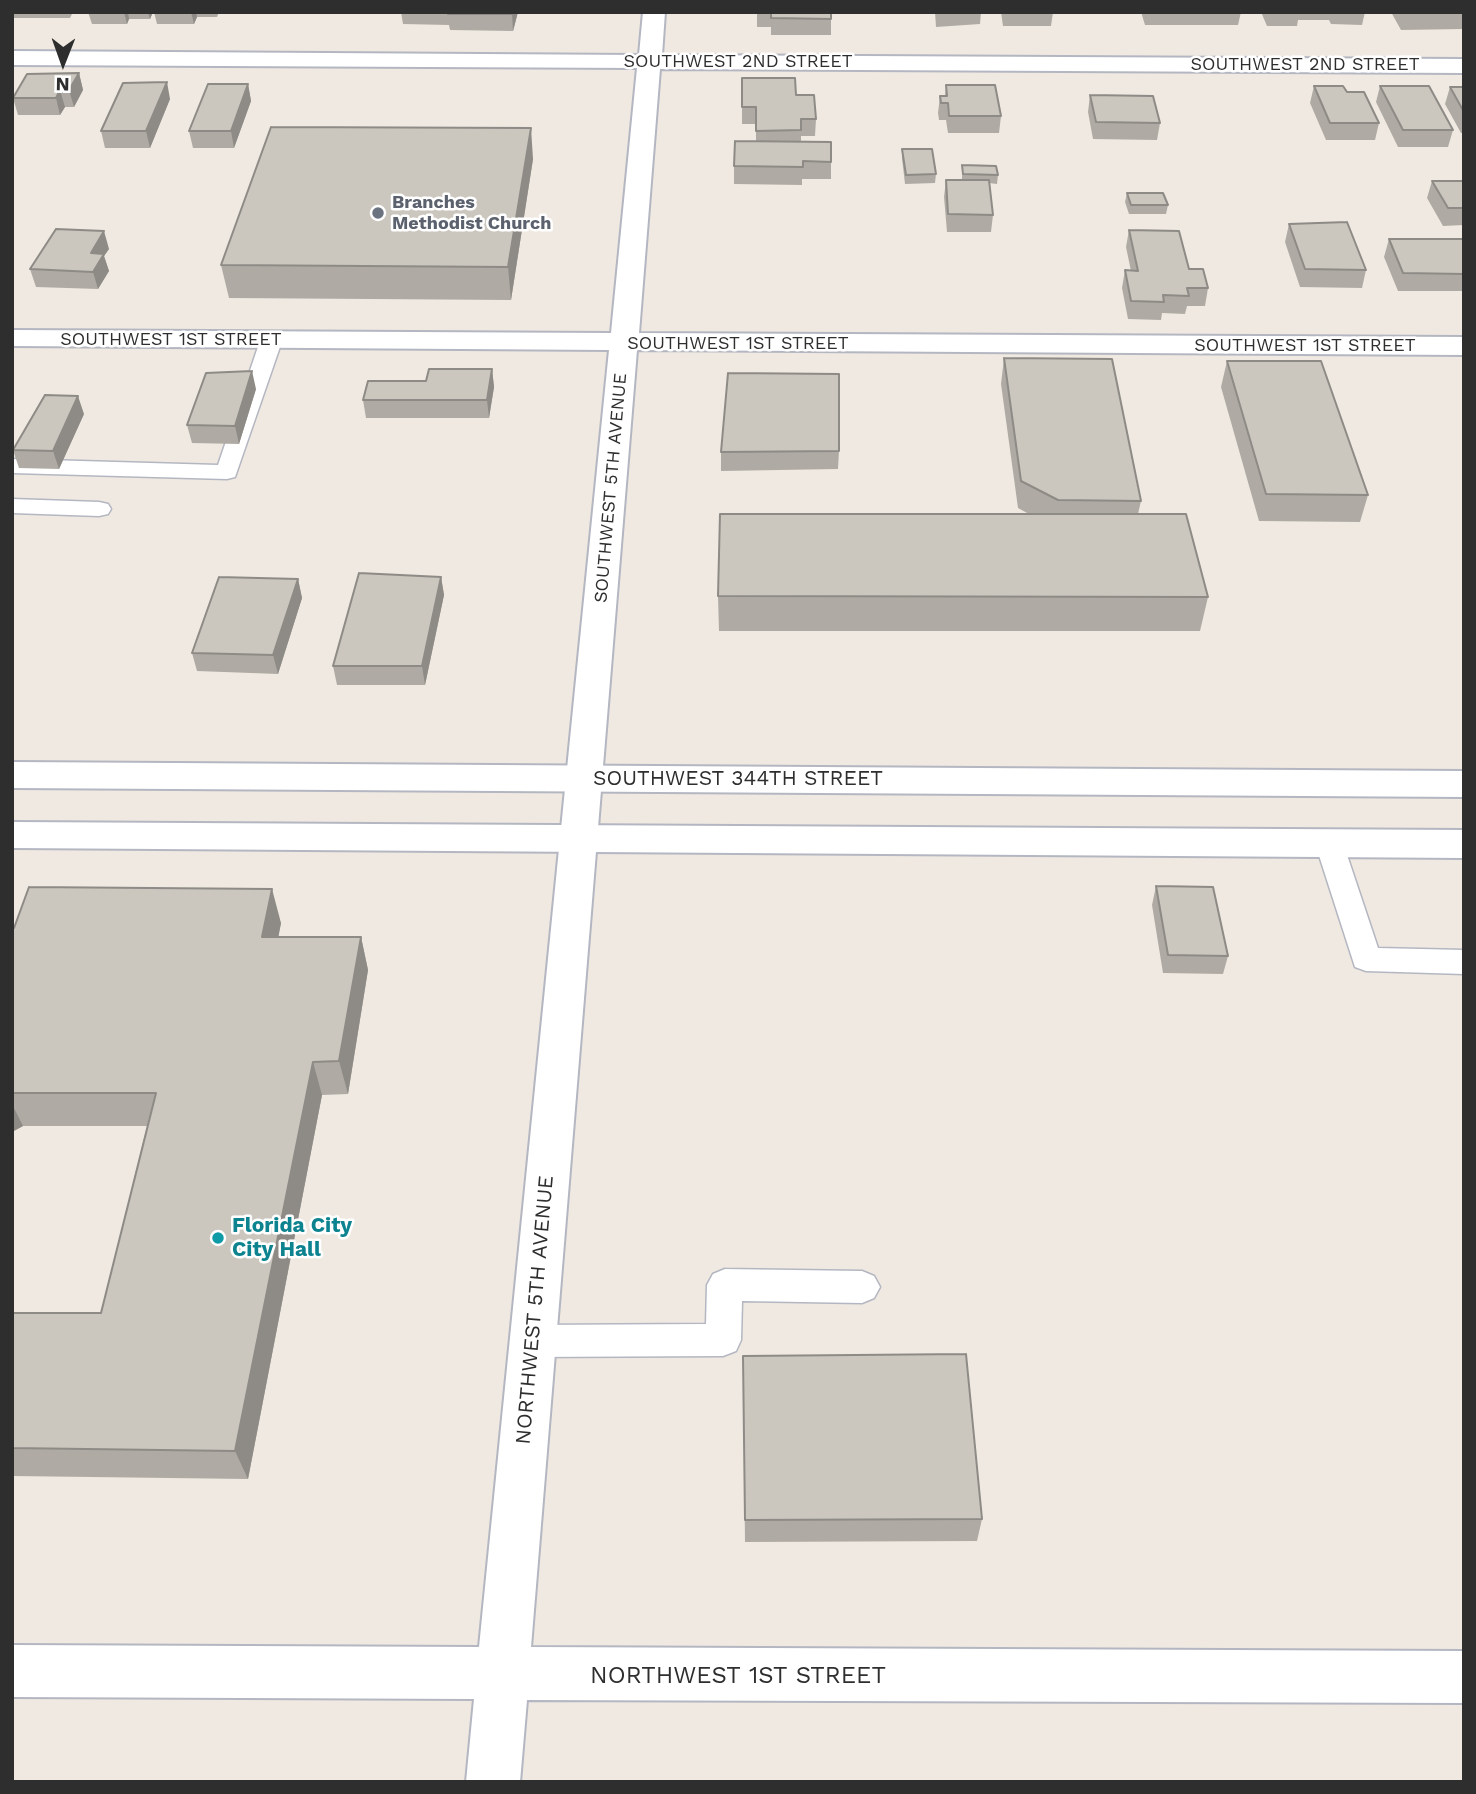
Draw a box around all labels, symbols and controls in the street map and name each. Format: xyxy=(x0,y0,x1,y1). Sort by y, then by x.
north arrow xyxy=(28,28,98,98)
street label: SOUTHWEST 2ND STREET xyxy=(623,51,853,73)
street label: SOUTHWEST 2ND STREET xyxy=(1190,54,1420,76)
text: N xyxy=(55,73,70,96)
place label: Branches Methodist Church xyxy=(392,192,551,234)
marker: Branches Methodist Church xyxy=(370,205,386,221)
street label: SOUTHWEST 1ST STREET xyxy=(60,329,282,351)
street label: SOUTHWEST 1ST STREET xyxy=(627,333,849,355)
street label: SOUTHWEST 1ST STREET xyxy=(1194,335,1416,357)
street label: SOUTHWEST 5TH AVENUE xyxy=(590,372,632,604)
street label: SOUTHWEST 344TH STREET xyxy=(593,766,883,792)
street label: NORTHWEST 5TH AVENUE xyxy=(511,1175,559,1445)
place label: Florida City City Hall xyxy=(232,1213,352,1263)
marker: Florida City City Hall xyxy=(210,1230,226,1246)
street label: NORTHWEST 1ST STREET xyxy=(590,1662,886,1690)

